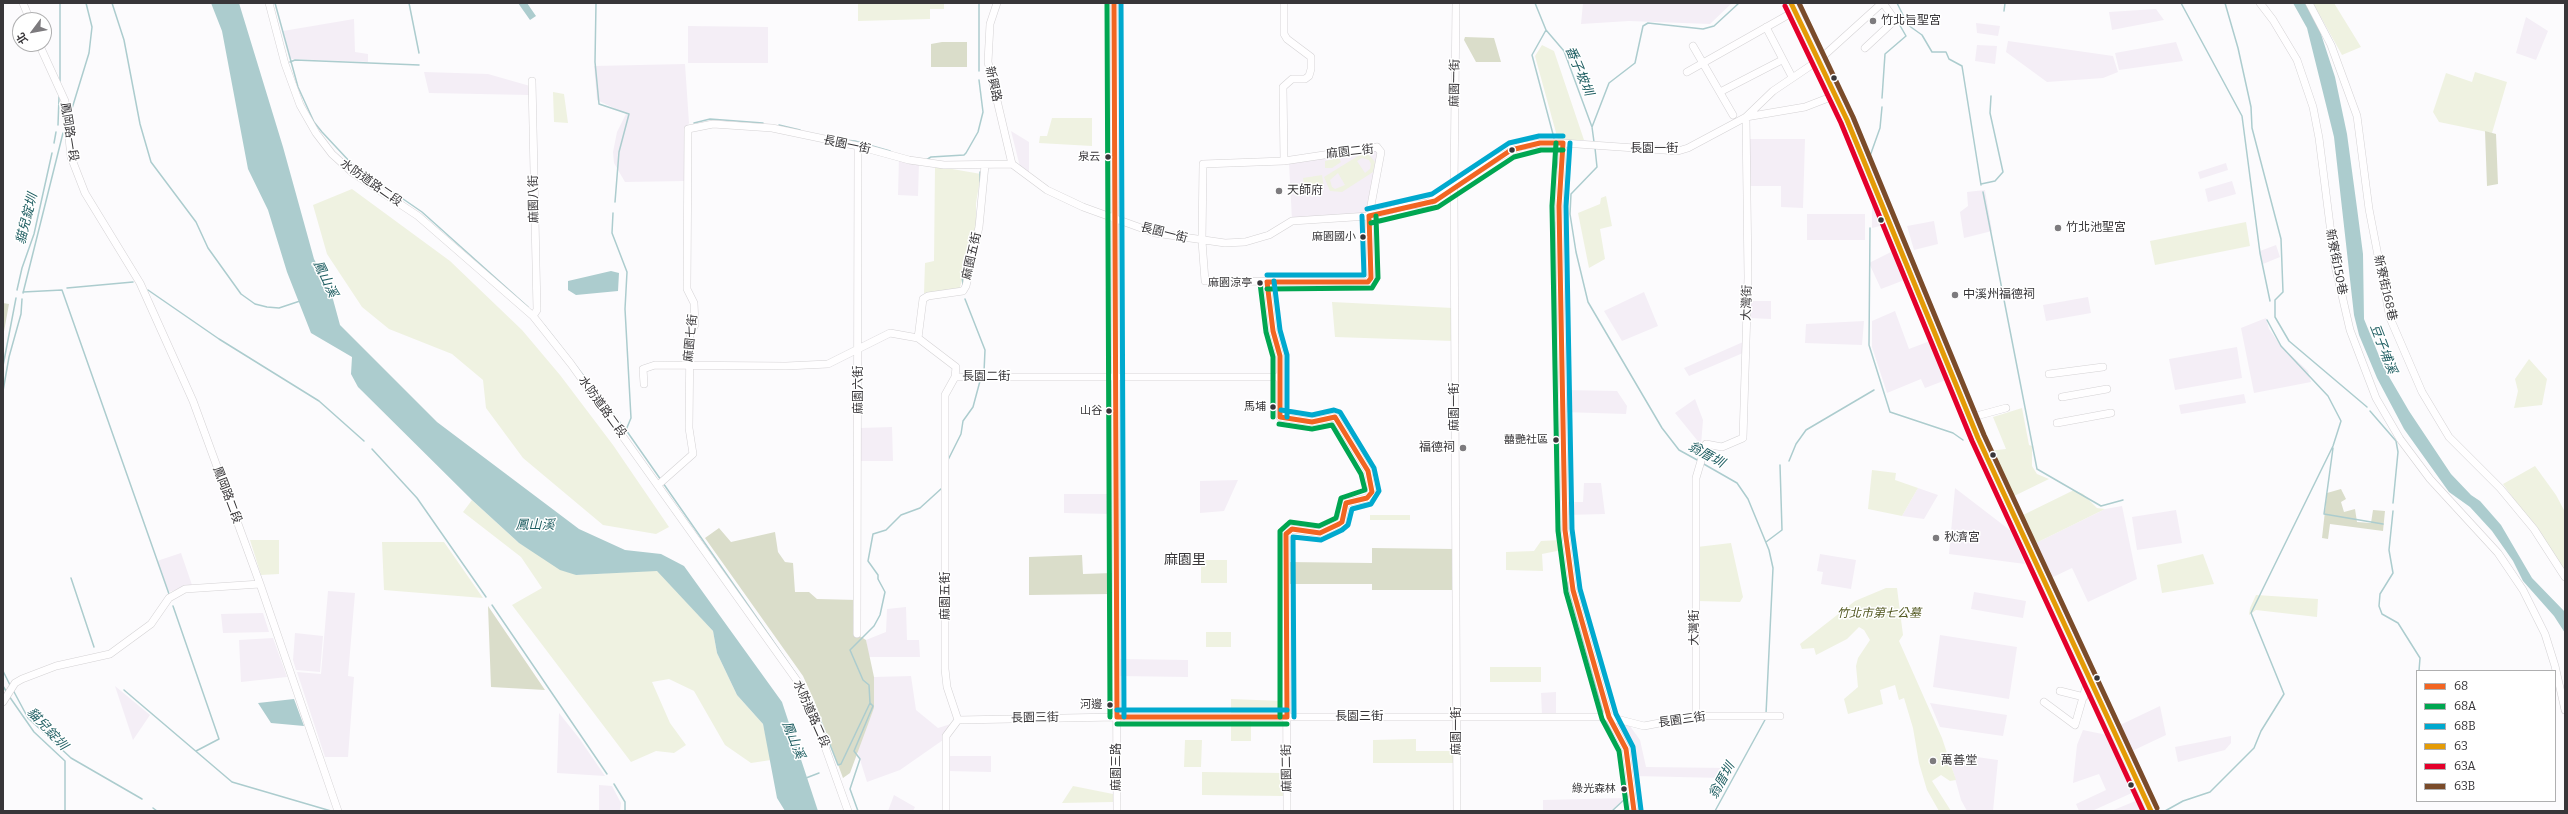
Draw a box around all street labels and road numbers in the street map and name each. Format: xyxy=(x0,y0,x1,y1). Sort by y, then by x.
street label: 麻園一街 xyxy=(1447,59,1463,107)
street label: 新興路 xyxy=(982,65,1004,103)
street label: 鳳岡路一段 xyxy=(57,101,81,163)
street label: 長園一街 xyxy=(822,133,872,157)
street label: 麻園二街 xyxy=(1325,142,1375,162)
street label: 長園一街 xyxy=(1630,142,1678,156)
street label: 水防道路二段 xyxy=(337,156,405,210)
street label: 麻園八街 xyxy=(526,175,542,223)
street label: 長園一街 xyxy=(1139,220,1189,246)
street label: 新寮街150巷 xyxy=(2323,228,2349,296)
street label: 麻園五街 xyxy=(960,231,984,281)
street label: 新寮街168巷 xyxy=(2370,254,2400,322)
street label: 大灣街 xyxy=(1739,285,1755,321)
street label: 麻園七街 xyxy=(681,313,701,363)
street label: 麻園六街 xyxy=(852,366,866,414)
street label: 長園二街 xyxy=(962,370,1010,384)
street label: 水防道路二段 xyxy=(575,374,629,440)
street label: 麻園一街 xyxy=(1448,383,1462,431)
street label: 鳳岡路二段 xyxy=(210,464,244,526)
street label: 麻園五街 xyxy=(939,572,953,620)
street label: 大灣街 xyxy=(1688,610,1702,646)
street label: 水防道路二段 xyxy=(790,678,832,750)
street label: 麻園一街 xyxy=(1450,707,1464,755)
street label: 長園三街 xyxy=(1011,710,1059,726)
street label: 長園三街 xyxy=(1335,710,1383,724)
street label: 長園三街 xyxy=(1657,710,1707,730)
street label: 麻園三路 xyxy=(1110,743,1124,791)
street label: 麻園二街 xyxy=(1279,744,1295,792)

